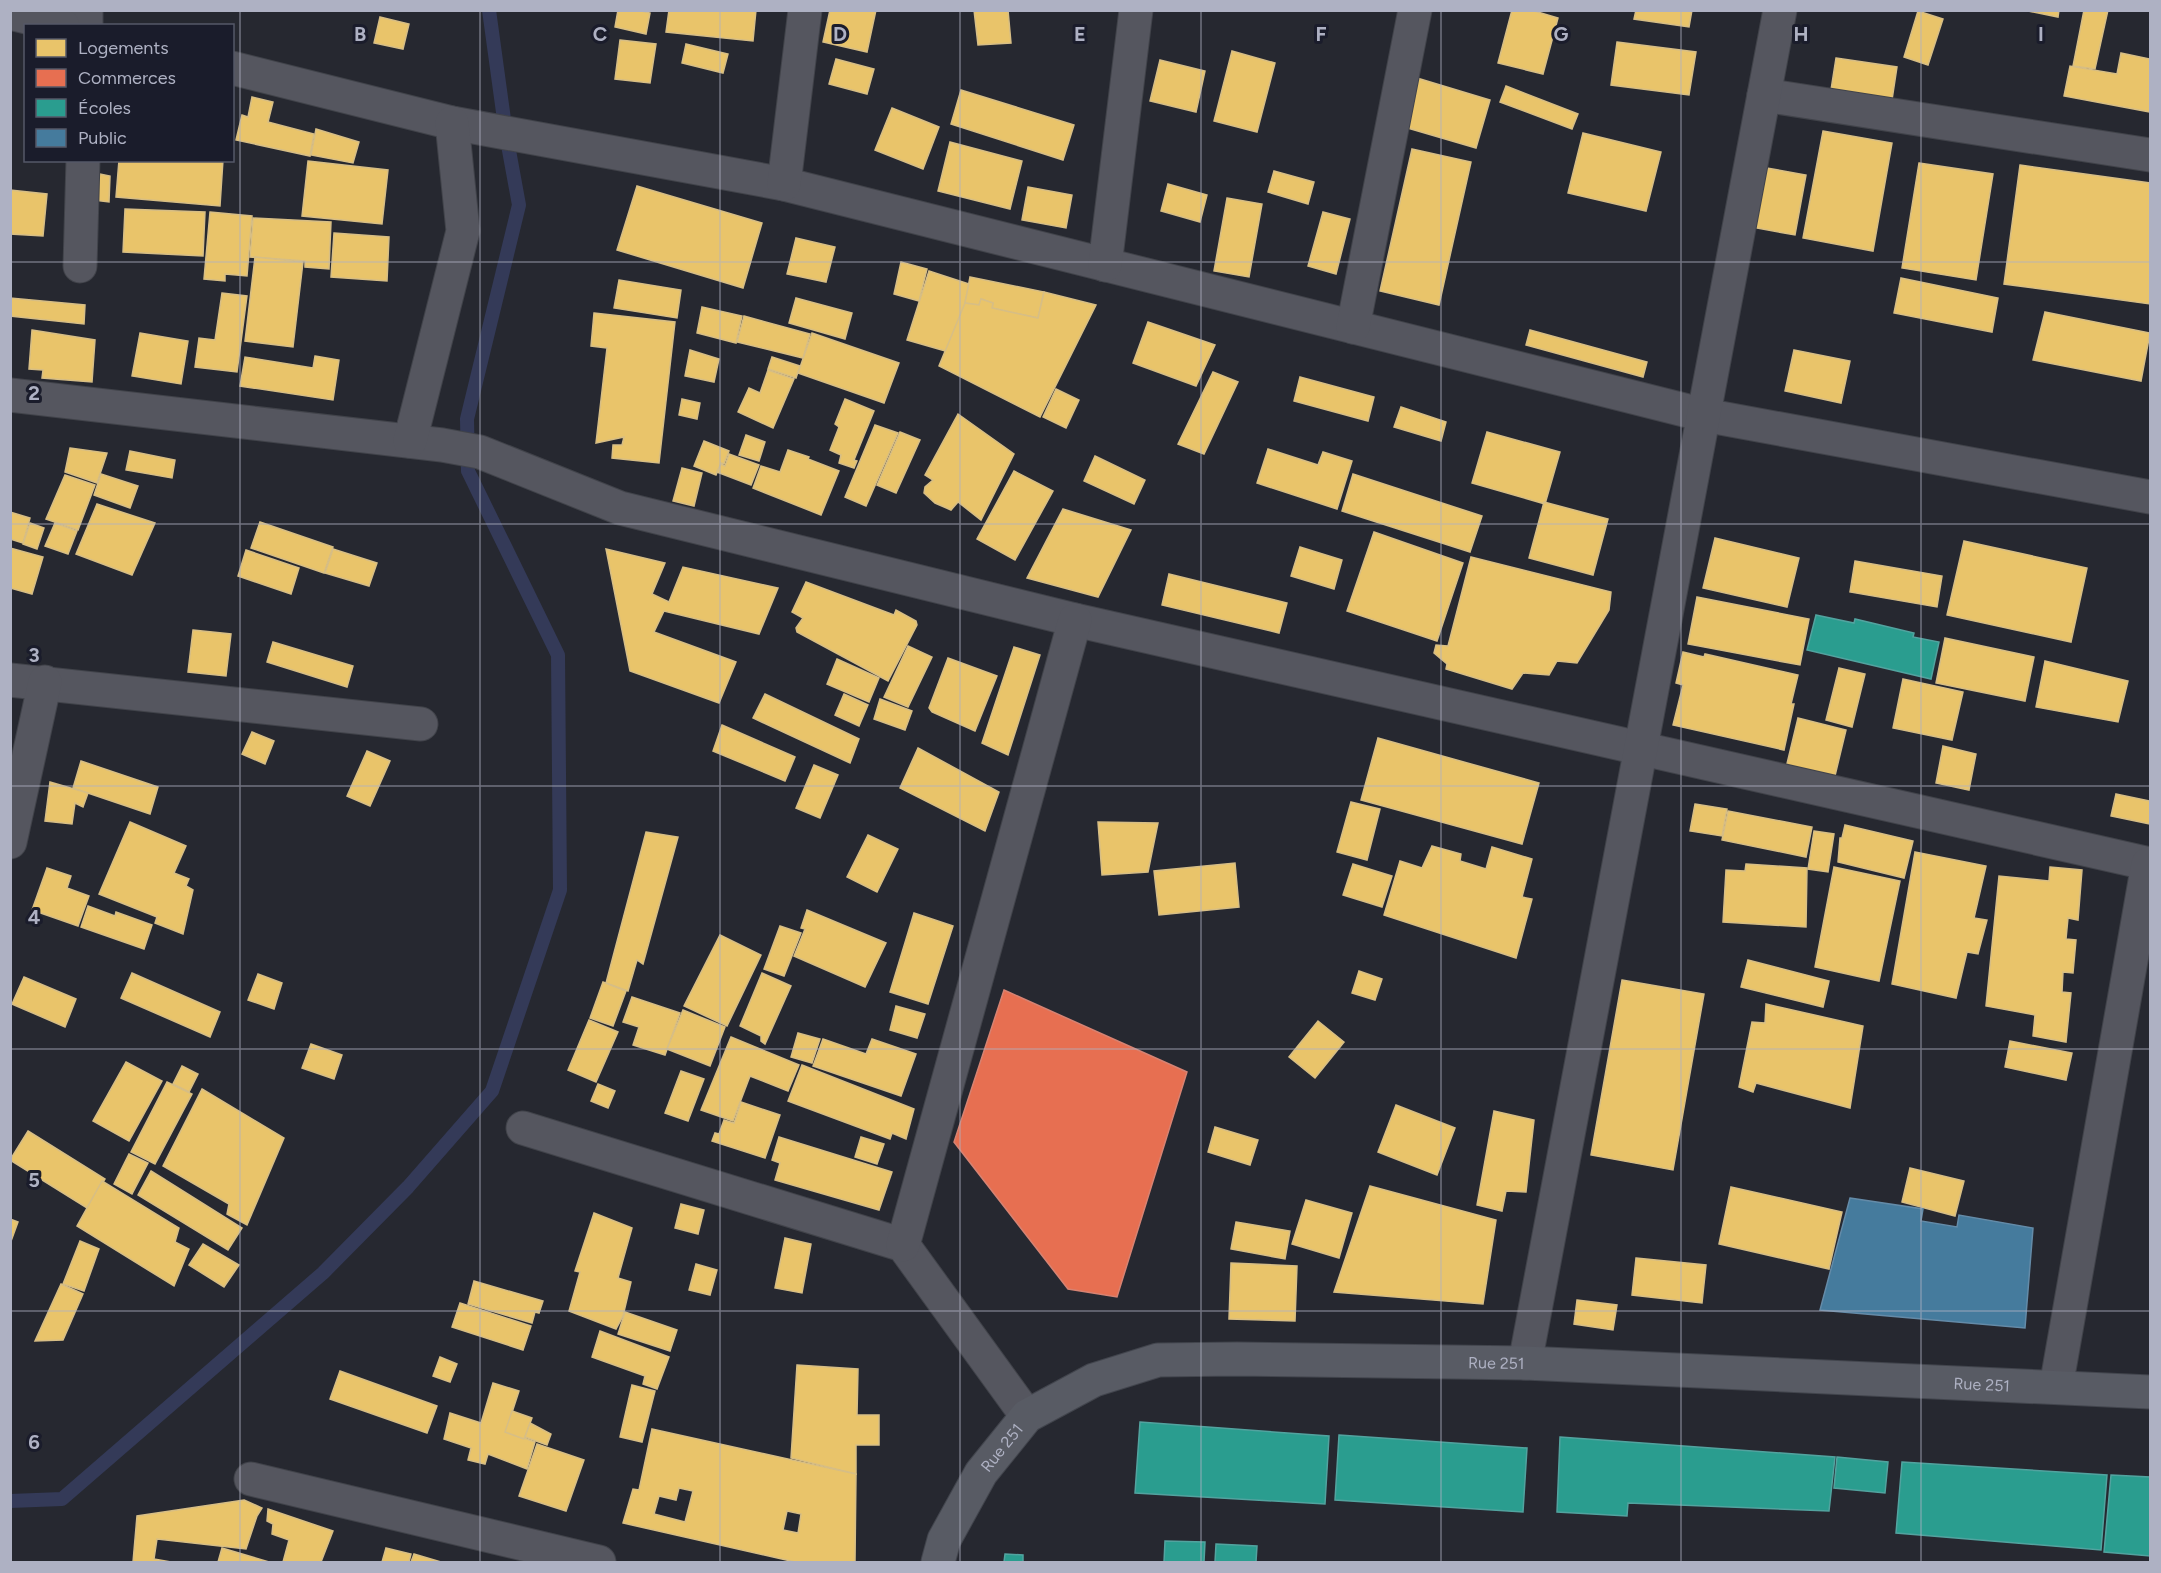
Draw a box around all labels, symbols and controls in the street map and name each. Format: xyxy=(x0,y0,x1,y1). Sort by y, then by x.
text: B xyxy=(354,22,366,46)
text: C xyxy=(593,22,607,46)
text: D xyxy=(833,22,847,46)
text: E xyxy=(1074,22,1086,46)
text: F xyxy=(1315,22,1327,46)
text: G xyxy=(1554,22,1569,46)
text: H xyxy=(1794,22,1809,46)
text: I xyxy=(2038,22,2044,46)
legend xyxy=(24,24,234,162)
text: Logements xyxy=(78,37,169,59)
text: Commerces xyxy=(78,67,176,89)
text: Écoles xyxy=(78,97,131,119)
text: Public xyxy=(78,127,127,149)
text: 2 xyxy=(28,381,40,405)
text: 3 xyxy=(28,643,40,667)
text: 4 xyxy=(28,905,41,929)
text: 5 xyxy=(28,1168,40,1192)
street label: Rue 251 xyxy=(1468,1353,1525,1373)
street label: Rue 251 xyxy=(1953,1374,2010,1395)
street label: Rue 251 xyxy=(977,1420,1027,1476)
text: 6 xyxy=(28,1430,40,1454)

